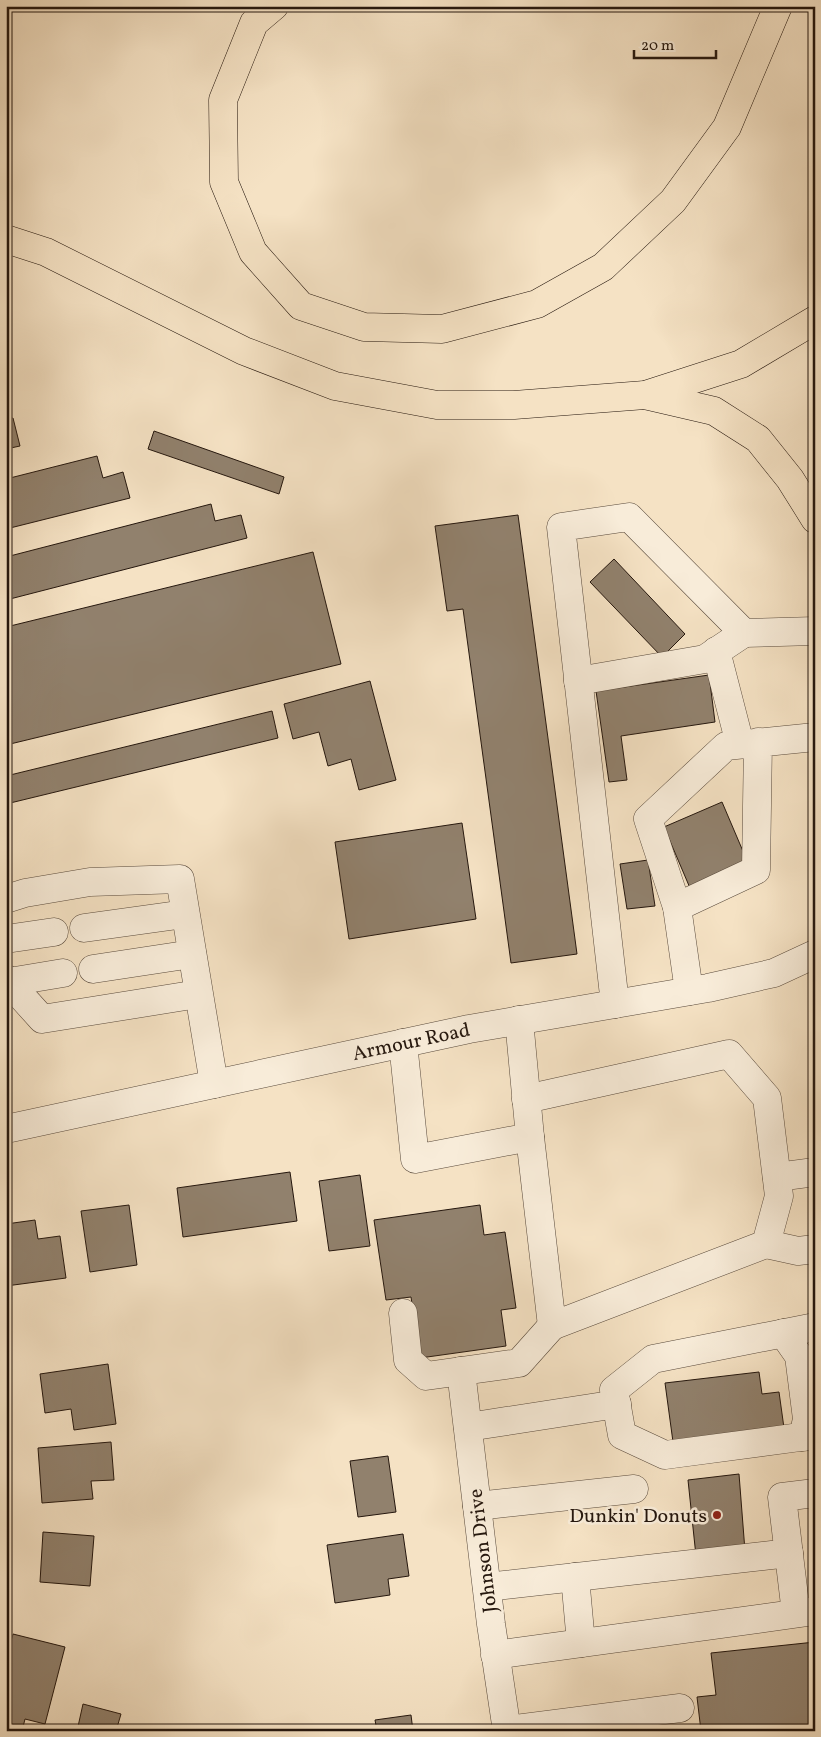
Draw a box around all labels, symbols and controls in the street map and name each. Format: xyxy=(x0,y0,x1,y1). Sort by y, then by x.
scale bar xyxy=(634,28,716,60)
text: 20 m xyxy=(641,36,674,57)
street label: Armour Road xyxy=(350,1017,473,1069)
street label: Johnson Drive xyxy=(462,1487,505,1614)
place label: Dunkin' Donuts xyxy=(569,1503,707,1531)
marker: Dunkin' Donuts xyxy=(711,1509,723,1521)

